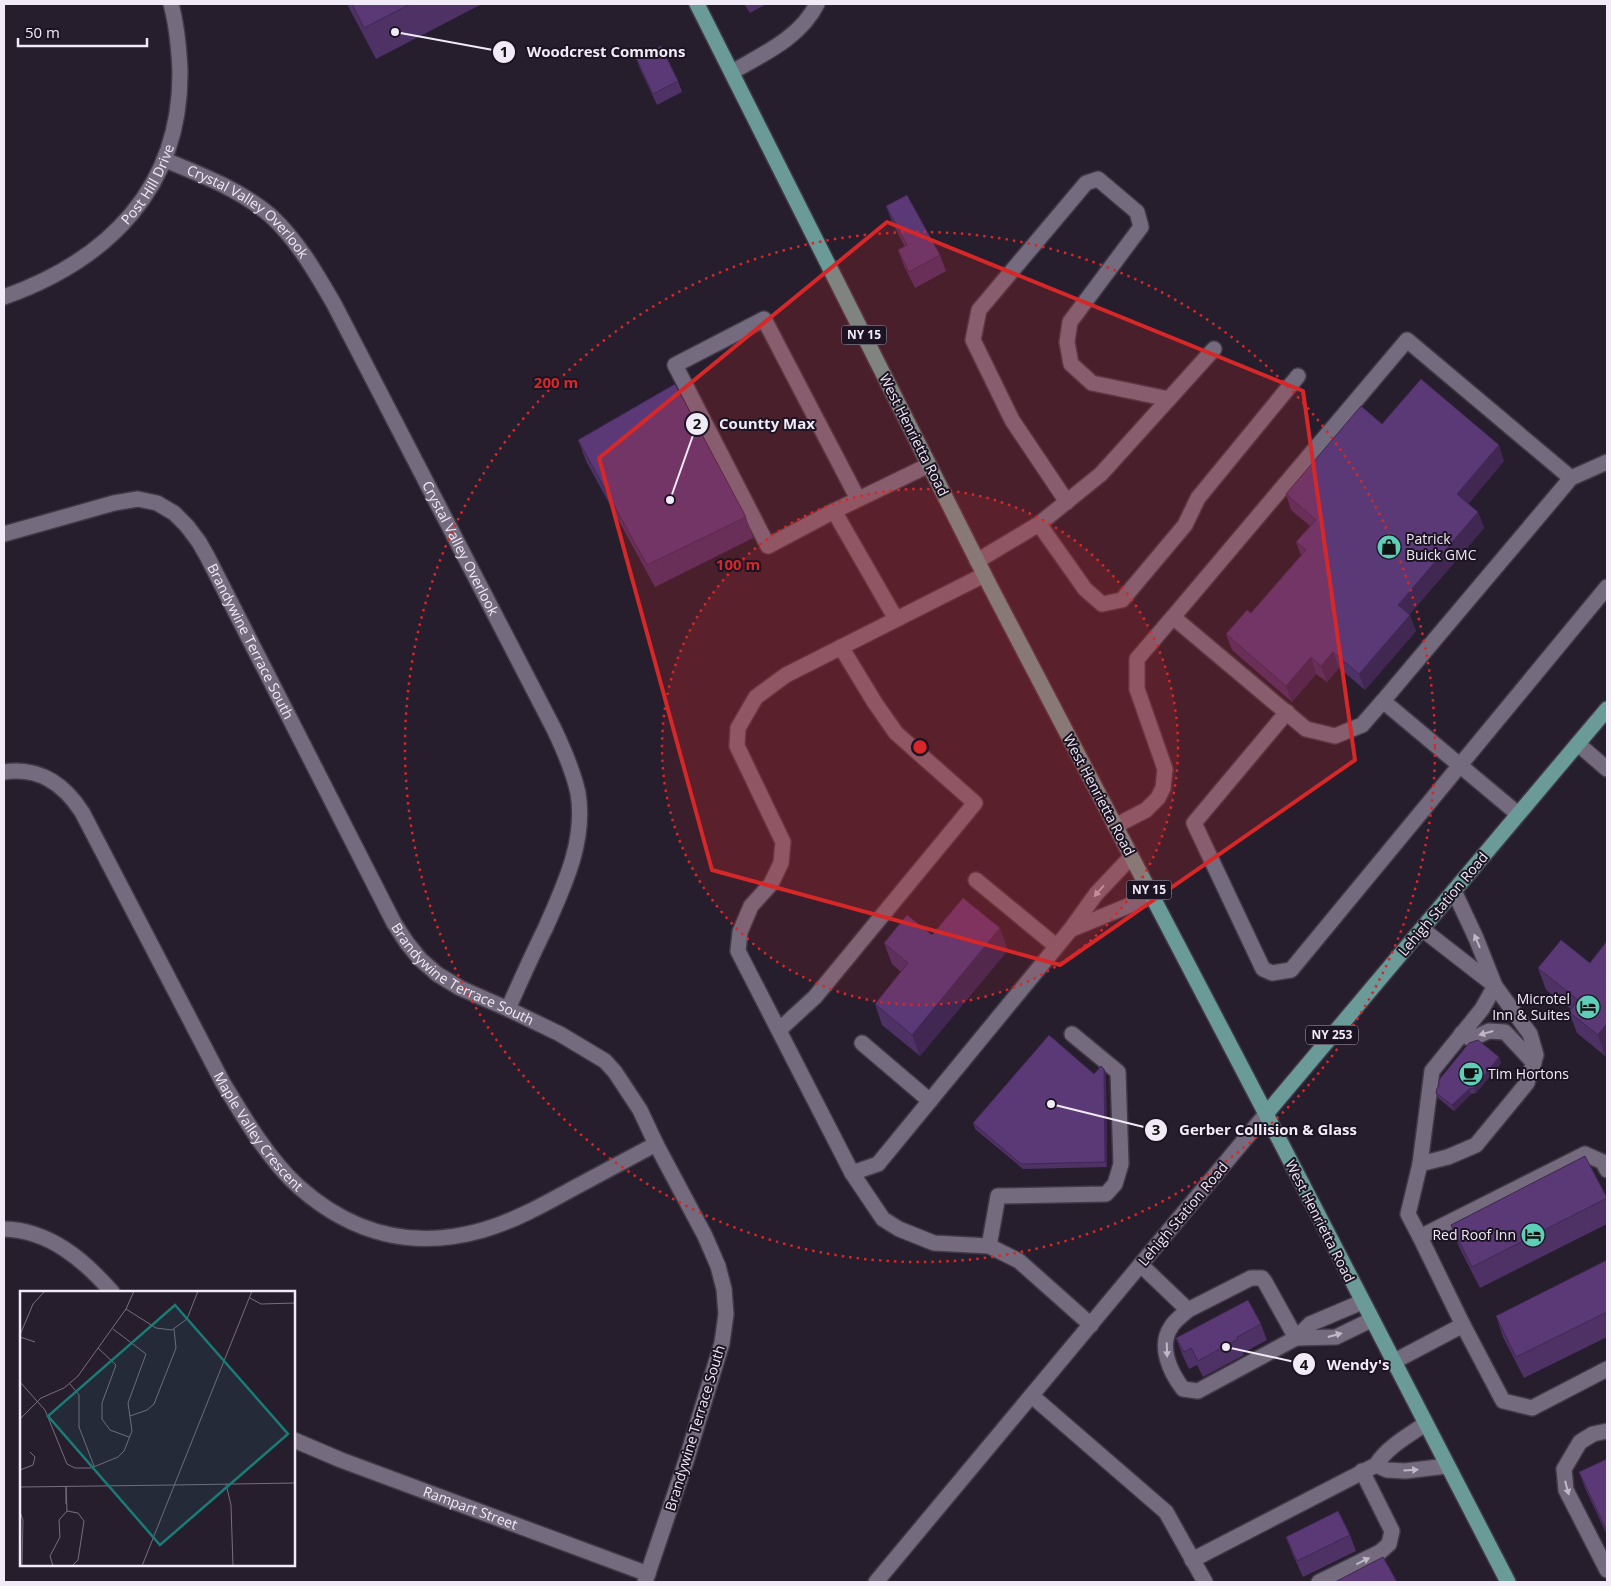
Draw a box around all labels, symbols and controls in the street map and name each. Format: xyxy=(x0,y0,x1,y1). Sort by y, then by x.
scale bar xyxy=(18,15,146,47)
text: 50 m xyxy=(25,22,60,42)
callout: Woodcrest Commons xyxy=(491,37,695,67)
text: 1 xyxy=(500,41,508,61)
text: Woodcrest Commons xyxy=(527,41,685,61)
street label: Post Hill Drive xyxy=(116,141,178,229)
street label: Crystal Valley Overlook xyxy=(184,160,314,262)
road number: NY 15 xyxy=(842,326,886,344)
street label: West Henrietta Road xyxy=(875,370,954,499)
text: 200 m xyxy=(534,372,578,392)
callout: Countty Max xyxy=(684,409,825,439)
text: 2 xyxy=(693,413,702,433)
text: Countty Max xyxy=(719,413,815,433)
street label: Crystal Valley Overlook xyxy=(418,477,504,619)
place label: Patrick Buick GMC xyxy=(1406,529,1477,564)
shop icon: Patrick Buick GMC xyxy=(1376,534,1402,560)
text: 100 m xyxy=(716,554,760,574)
street label: Brandywine Terrace South xyxy=(203,560,299,722)
street label: West Henrietta Road xyxy=(1059,731,1139,859)
centre of rings xyxy=(911,738,929,756)
street label: Lehigh Station Road xyxy=(1394,848,1492,960)
road number: NY 15 xyxy=(1126,880,1172,900)
one-way arrow xyxy=(1093,885,1105,897)
street label: Brandywine Terrace South xyxy=(387,919,537,1029)
one-way arrow xyxy=(1473,933,1481,948)
place label: Microtel Inn & Suites xyxy=(1492,989,1570,1024)
hotel icon: Microtel Inn & Suites xyxy=(1575,994,1601,1020)
road number: NY 253 xyxy=(1306,1026,1358,1044)
one-way arrow xyxy=(1478,1030,1493,1038)
cafe icon: Tim Hortons xyxy=(1458,1061,1484,1087)
place label: Tim Hortons xyxy=(1488,1064,1569,1083)
street label: Maple Valley Crescent xyxy=(210,1068,308,1195)
callout: Gerber Collision & Glass xyxy=(1144,1115,1367,1145)
text: 3 xyxy=(1152,1119,1160,1139)
text: Gerber Collision & Glass xyxy=(1179,1119,1357,1139)
street label: West Henrietta Road xyxy=(1281,1156,1360,1285)
street label: Lehigh Station Road xyxy=(1134,1158,1232,1270)
hotel icon: Red Roof Inn xyxy=(1520,1222,1546,1248)
place label: Red Roof Inn xyxy=(1432,1225,1516,1244)
inset map xyxy=(20,1291,295,1566)
one-way arrow xyxy=(1328,1331,1343,1339)
street label: Brandywine Terrace South xyxy=(660,1343,729,1513)
one-way arrow xyxy=(1163,1343,1171,1359)
callout: Wendy's xyxy=(1291,1349,1399,1379)
text: 4 xyxy=(1300,1354,1309,1374)
text: Wendy's xyxy=(1327,1354,1389,1374)
one-way arrow xyxy=(1403,1465,1419,1473)
one-way arrow xyxy=(1563,1480,1571,1495)
street label: Rampart Street xyxy=(421,1481,520,1534)
one-way arrow xyxy=(1355,1556,1370,1565)

